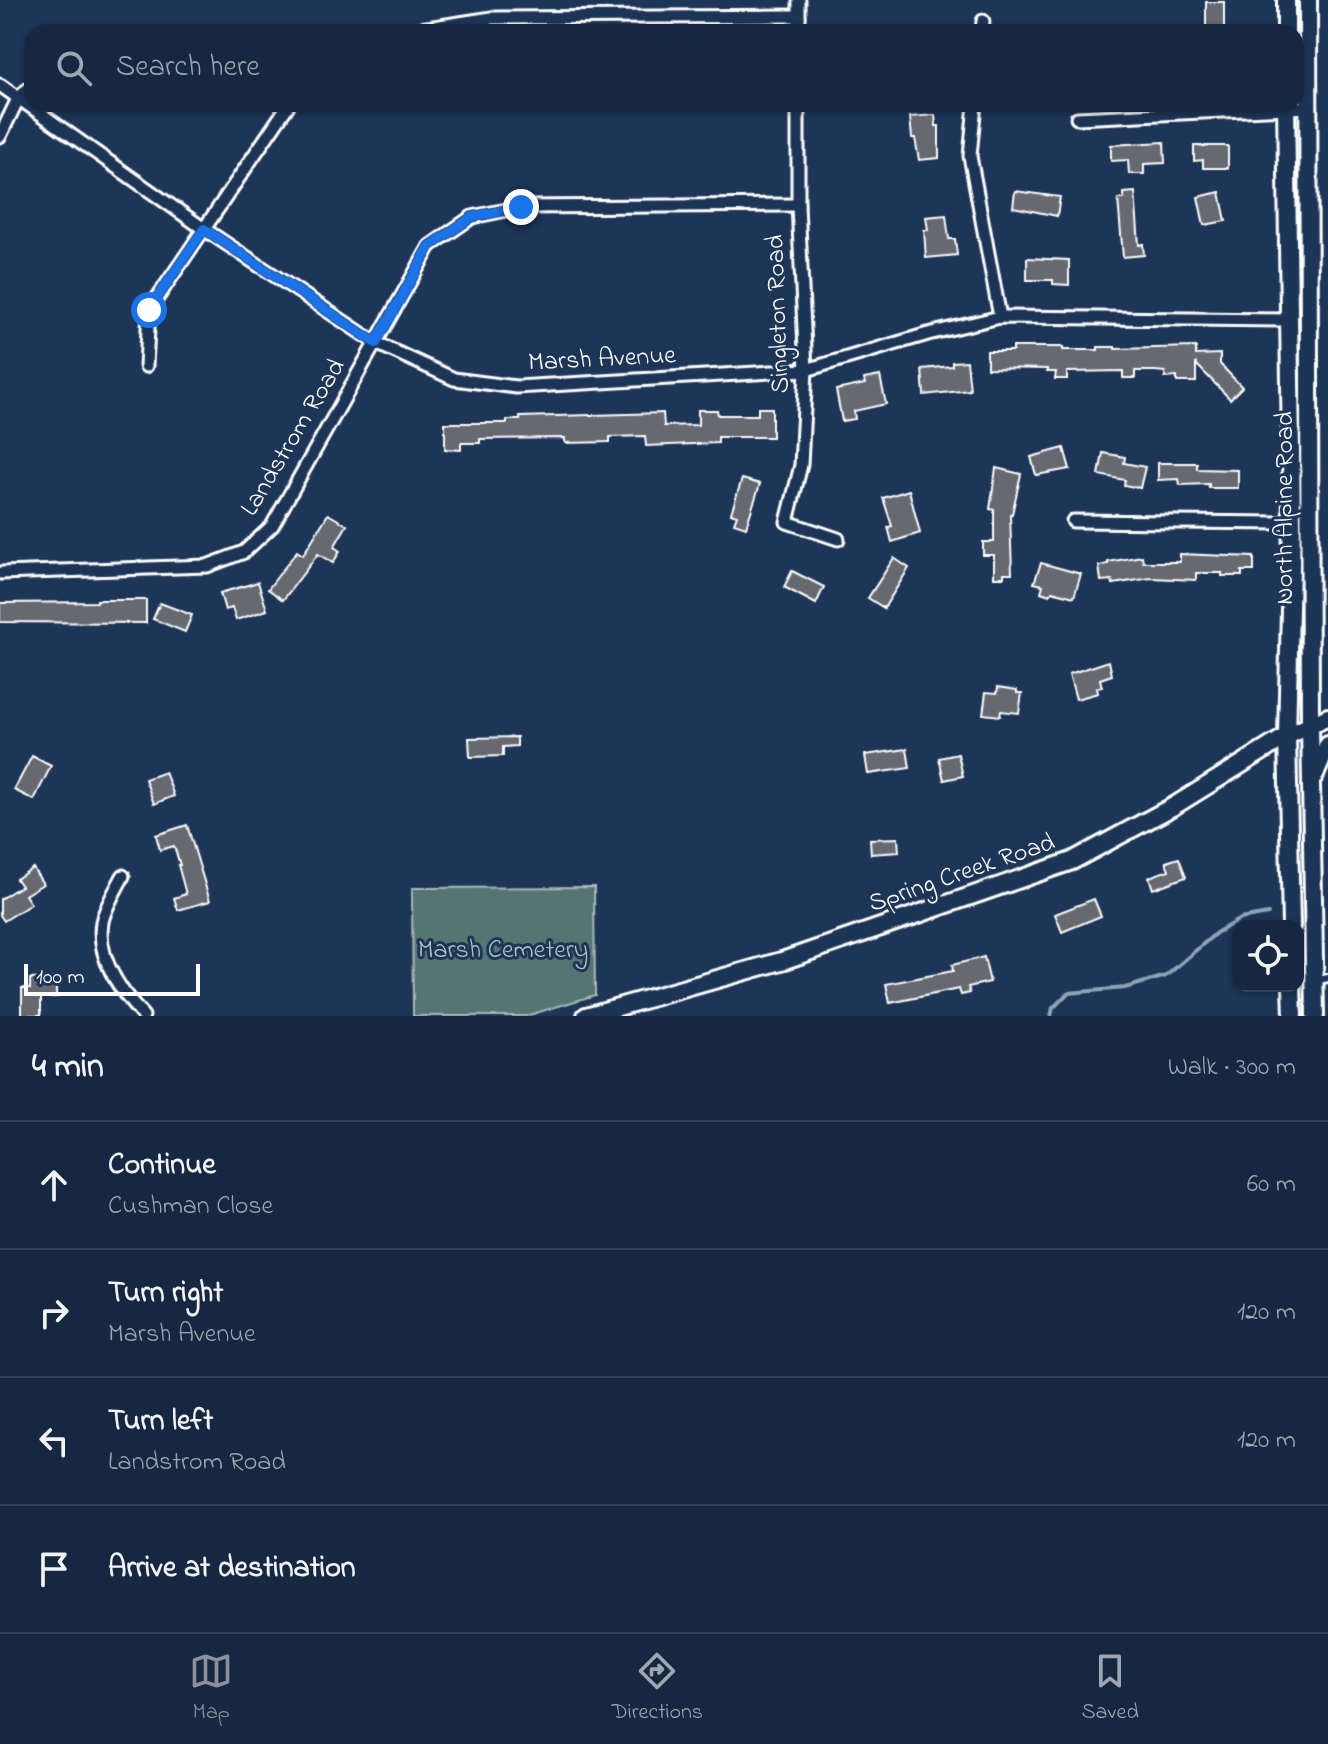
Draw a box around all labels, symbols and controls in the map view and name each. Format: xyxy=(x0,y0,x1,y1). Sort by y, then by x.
search box xyxy=(24,24,1304,112)
icon: search xyxy=(52,46,96,90)
text: Search here xyxy=(116,46,260,90)
route end xyxy=(503,189,539,225)
street label: Singleton Road xyxy=(757,234,801,394)
route start xyxy=(131,292,167,328)
street label: Marsh Avenue xyxy=(527,337,677,383)
street label: Landstrom Road xyxy=(232,352,356,524)
street label: North Alpine Road xyxy=(1267,411,1305,605)
street label: Spring Creek Road xyxy=(864,824,1061,924)
map controls xyxy=(1232,920,1304,992)
button: locate xyxy=(1232,920,1304,992)
park label: Marsh Cemetery xyxy=(418,932,588,970)
scale bar xyxy=(24,960,200,996)
text: 100 m xyxy=(36,962,85,994)
text: 4 min xyxy=(32,1043,104,1093)
text: Walk · 300 m xyxy=(1168,1049,1296,1087)
text: Continue xyxy=(108,1144,216,1188)
icon: ahead xyxy=(32,1163,76,1207)
text: 60 m xyxy=(1247,1166,1296,1204)
text: Cushman Close xyxy=(108,1188,273,1226)
text: Turn right xyxy=(108,1272,223,1316)
icon: right xyxy=(32,1291,76,1335)
text: 120 m xyxy=(1237,1294,1296,1332)
text: Marsh Avenue xyxy=(108,1316,256,1354)
text: Turn left xyxy=(108,1400,213,1444)
icon: left xyxy=(32,1419,76,1463)
text: 120 m xyxy=(1237,1422,1296,1460)
text: Landstrom Road xyxy=(108,1444,286,1482)
icon: arrive xyxy=(32,1547,76,1591)
text: Arrive at destination xyxy=(108,1547,356,1591)
tab: Map xyxy=(189,1649,233,1729)
tab: Directions xyxy=(612,1649,703,1729)
tab: Saved xyxy=(1081,1649,1139,1729)

